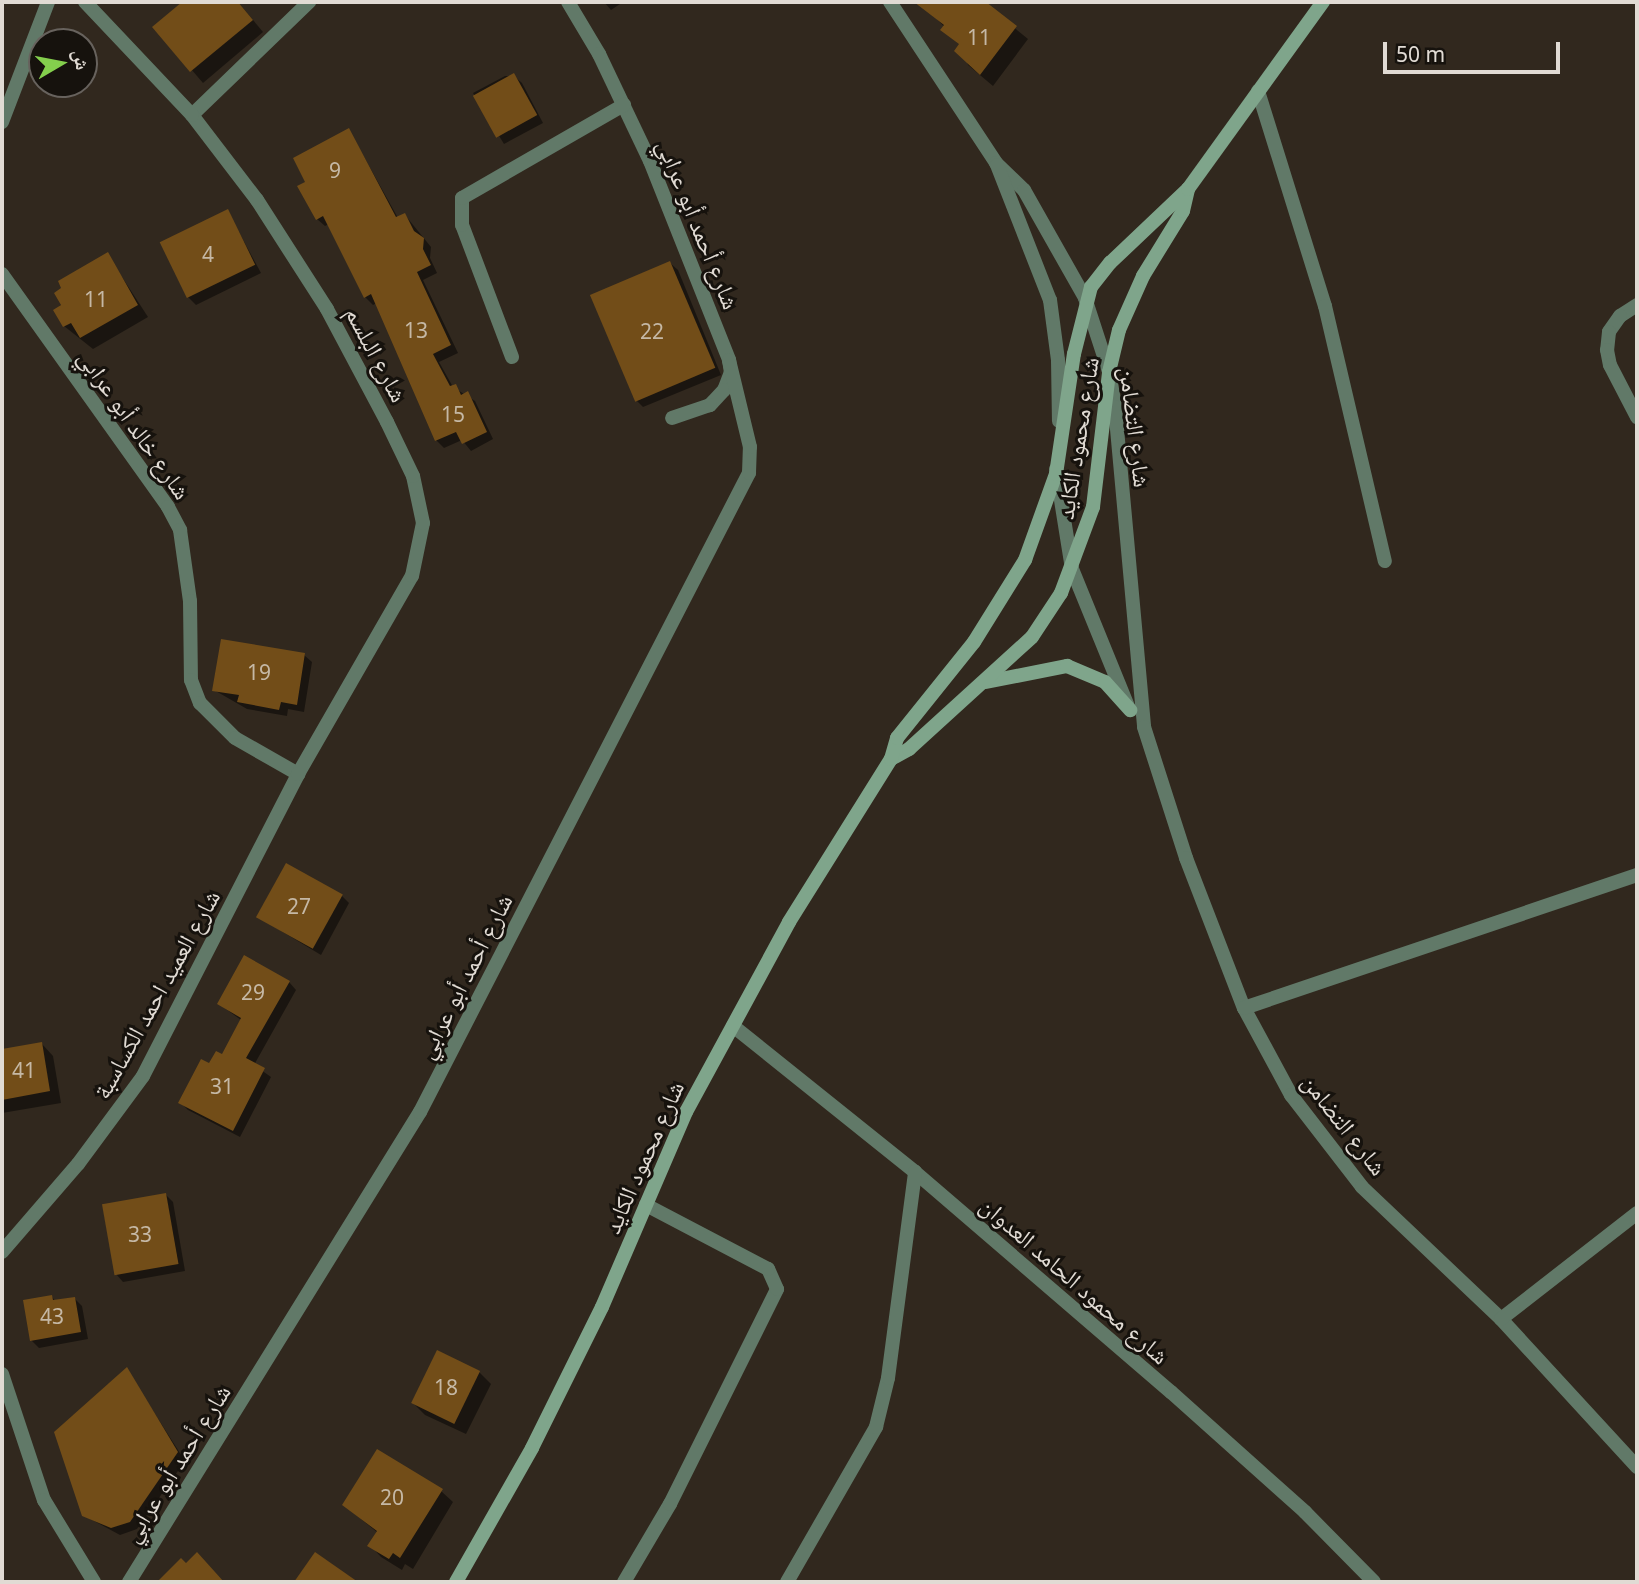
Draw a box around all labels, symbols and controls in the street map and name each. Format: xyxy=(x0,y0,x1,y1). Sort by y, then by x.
house number: 11 xyxy=(967,24,991,50)
north arrow xyxy=(28,28,98,98)
scale bar xyxy=(1387,28,1564,72)
text: 50 m xyxy=(1396,40,1445,68)
text: ش xyxy=(67,48,96,72)
street label: شارع أحمد أبو عرابي xyxy=(652,135,746,313)
house number: 9 xyxy=(329,157,341,183)
house number: 4 xyxy=(202,241,214,267)
house number: 11 xyxy=(84,286,108,312)
street label: شارع البلسم xyxy=(340,301,414,407)
house number: 13 xyxy=(404,317,428,343)
house number: 22 xyxy=(640,318,664,344)
street label: شارع خالد أبو عرابي xyxy=(73,344,197,504)
street label: شارع محمود الكايد xyxy=(1050,355,1104,521)
street label: شارع التضامن xyxy=(1114,365,1158,489)
house number: 15 xyxy=(441,401,465,427)
house number: 19 xyxy=(247,659,271,685)
street label: شارع العميد احمد الكساسبة xyxy=(87,884,225,1104)
street label: شارع أحمد أبو عرابي xyxy=(410,889,518,1063)
house number: 27 xyxy=(287,893,311,919)
house number: 29 xyxy=(241,979,265,1005)
house number: 41 xyxy=(12,1057,36,1083)
street label: شارع التضامن xyxy=(1296,1067,1394,1181)
house number: 31 xyxy=(210,1073,234,1099)
street label: شارع محمود الكايد xyxy=(597,1076,689,1238)
street label: شارع محمود الحامد العدوان xyxy=(975,1190,1175,1370)
house number: 33 xyxy=(128,1221,152,1247)
house number: 43 xyxy=(40,1303,64,1329)
house number: 18 xyxy=(434,1374,458,1400)
street label: شارع أحمد أبو عرابي xyxy=(116,1379,236,1547)
house number: 20 xyxy=(380,1484,404,1510)

